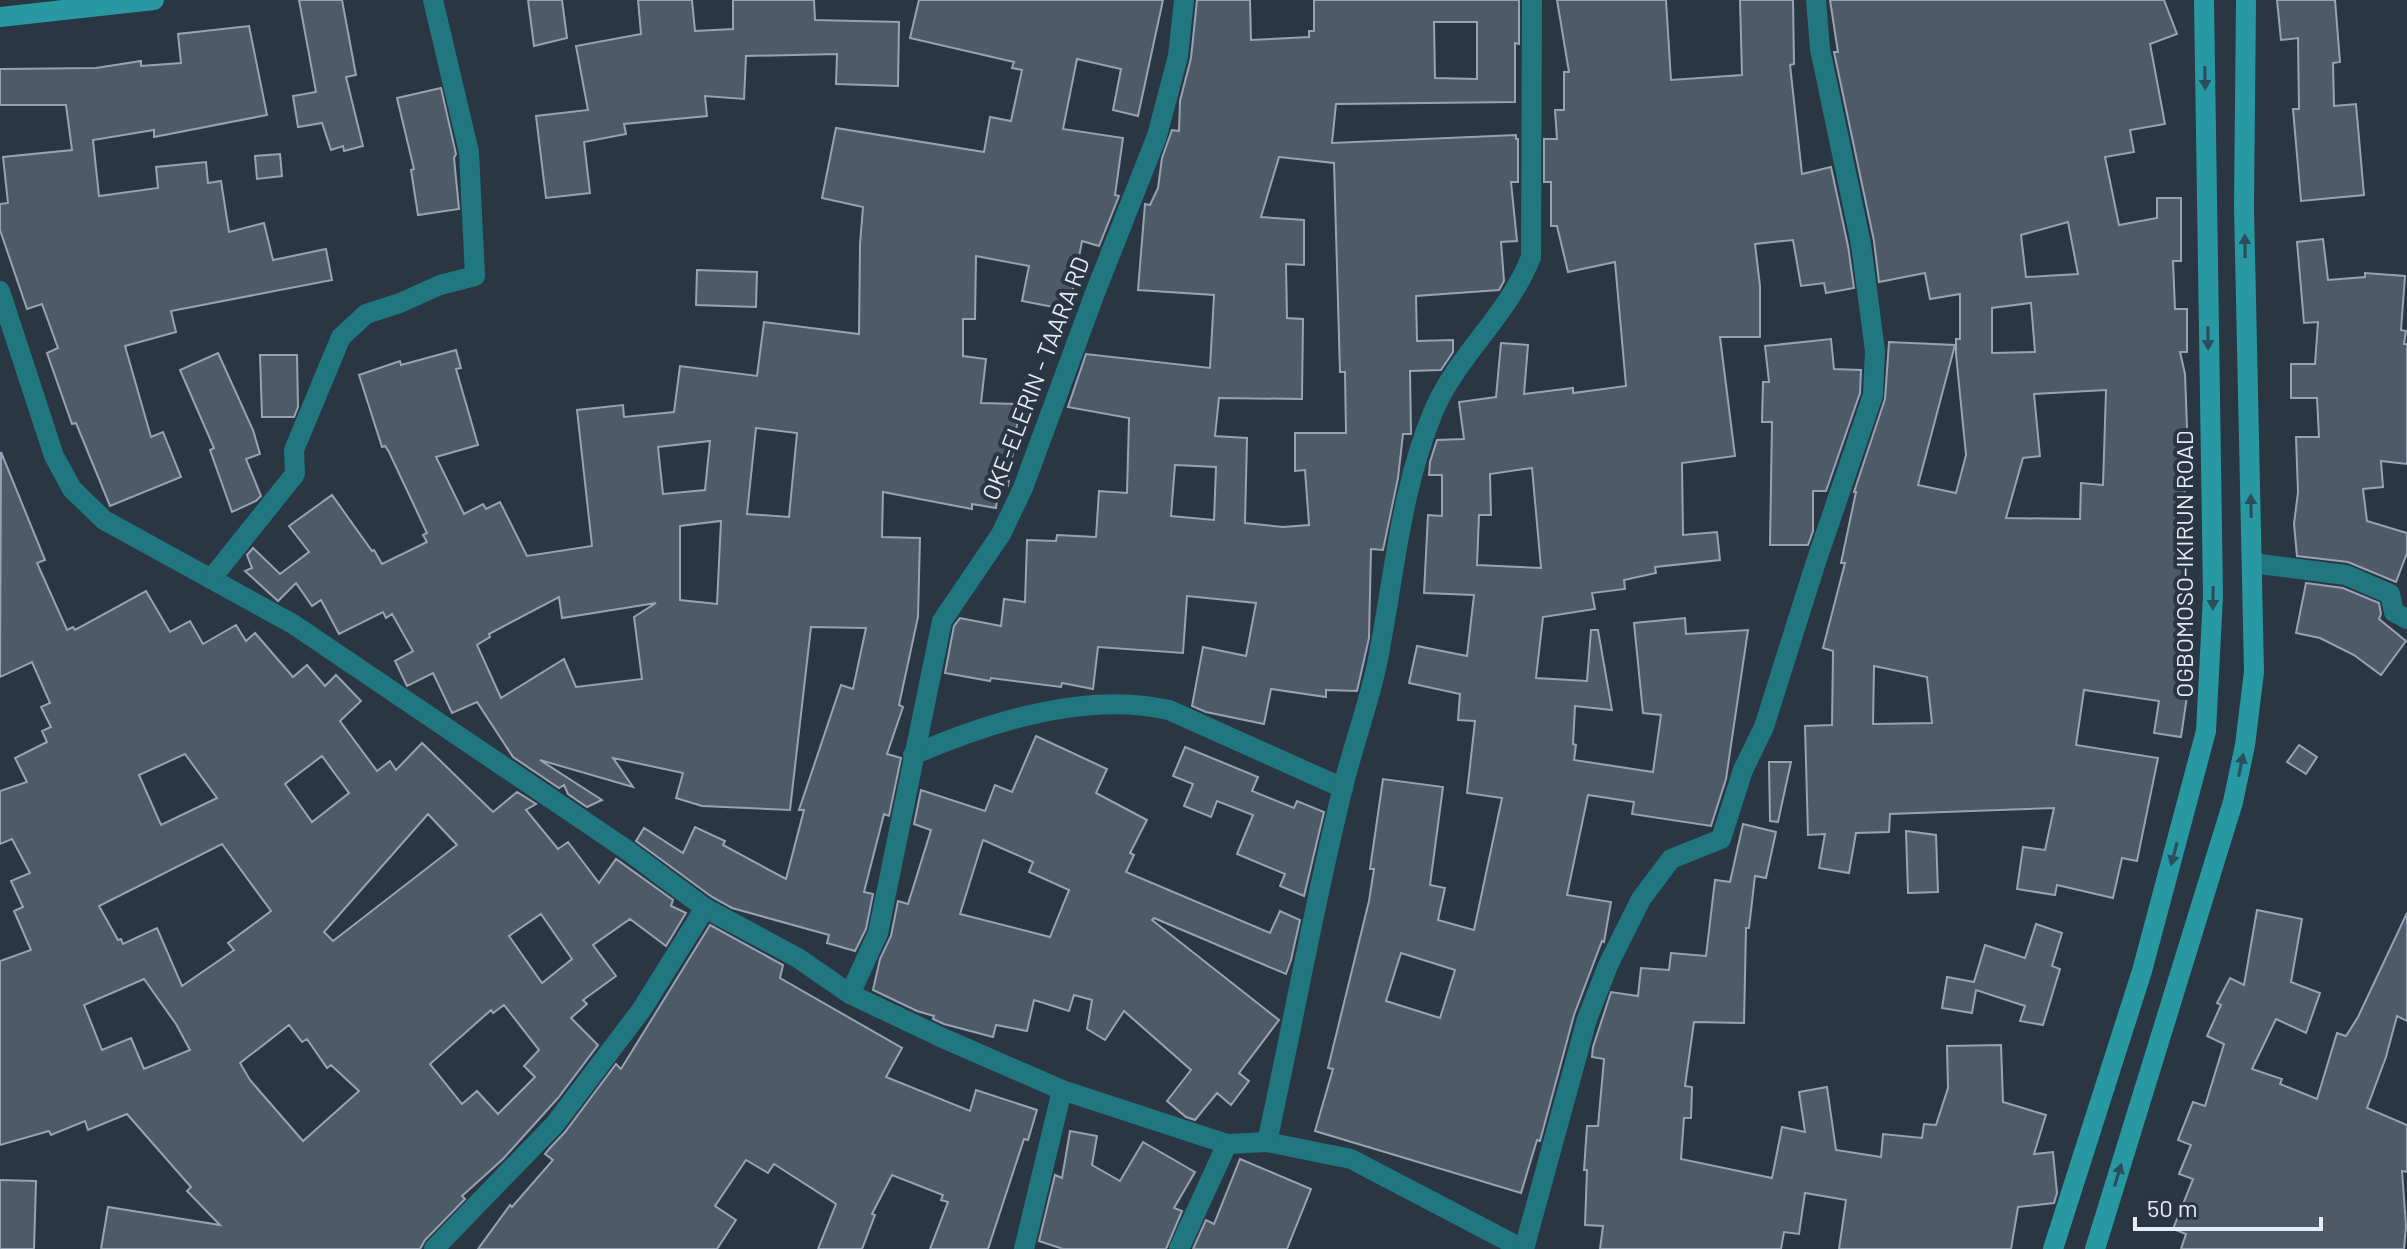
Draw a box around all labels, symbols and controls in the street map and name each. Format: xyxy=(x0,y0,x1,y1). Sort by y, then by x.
one-way arrow xyxy=(2199,66,2211,91)
one-way arrow xyxy=(2239,233,2251,258)
street label: OKE-ELERIN - TAARA RD xyxy=(975,252,1095,504)
one-way arrow xyxy=(2202,326,2214,351)
street label: OGBOMOSO-IKIRUN ROAD xyxy=(2169,430,2198,698)
one-way arrow xyxy=(2245,493,2257,518)
one-way arrow xyxy=(2207,586,2219,611)
one-way arrow xyxy=(2235,752,2247,777)
one-way arrow xyxy=(2167,842,2180,866)
one-way arrow xyxy=(2112,1162,2125,1186)
scale bar xyxy=(2135,1181,2321,1231)
text: 50 m xyxy=(2147,1193,2198,1222)

